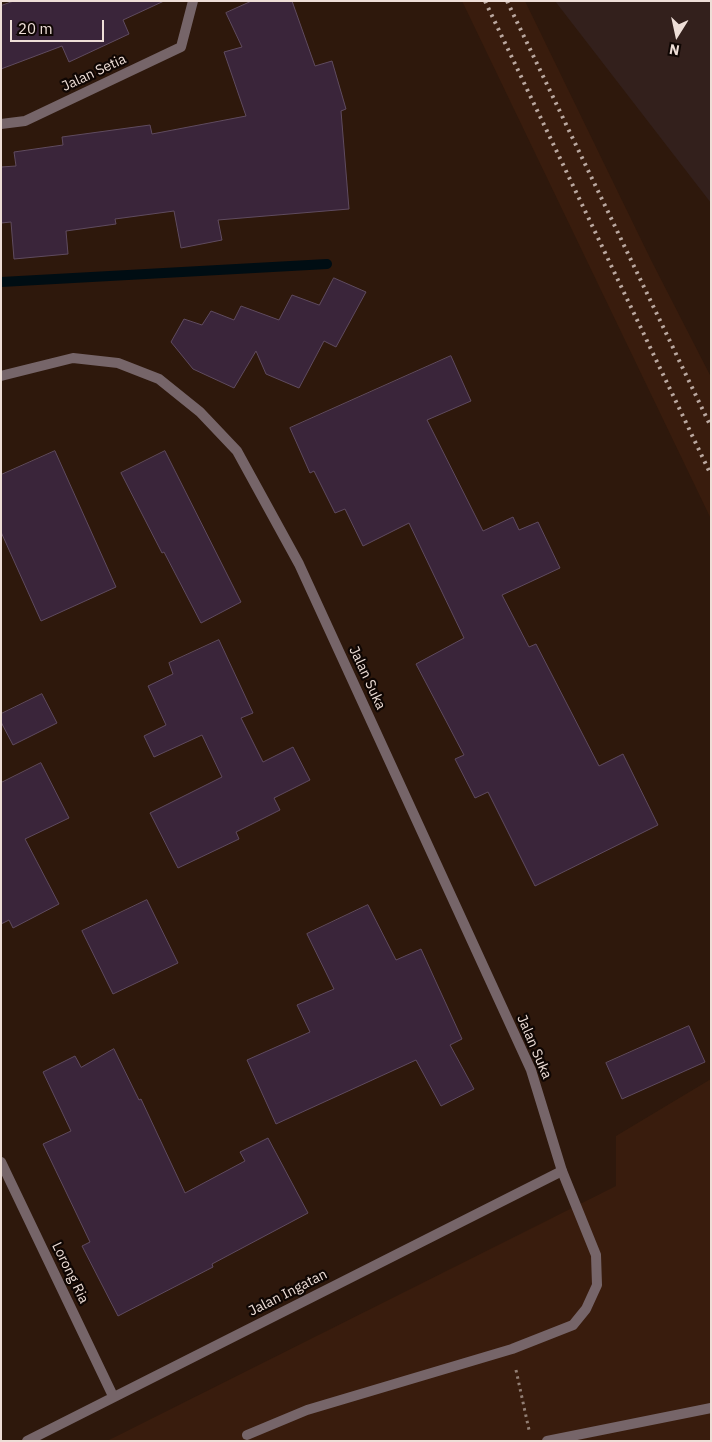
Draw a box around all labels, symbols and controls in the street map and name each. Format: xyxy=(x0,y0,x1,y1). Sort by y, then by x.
scale bar xyxy=(12,10,106,42)
north arrow xyxy=(652,10,702,60)
text: 20 m xyxy=(18,19,53,38)
text: N xyxy=(668,40,681,60)
street label: Jalan Setia xyxy=(59,51,129,95)
street label: Jalan Suka xyxy=(345,644,389,712)
street label: Jalan Suka xyxy=(513,1012,555,1082)
street label: Lorong Ria xyxy=(48,1240,92,1306)
street label: Jalan Ingatan xyxy=(246,1266,330,1320)

